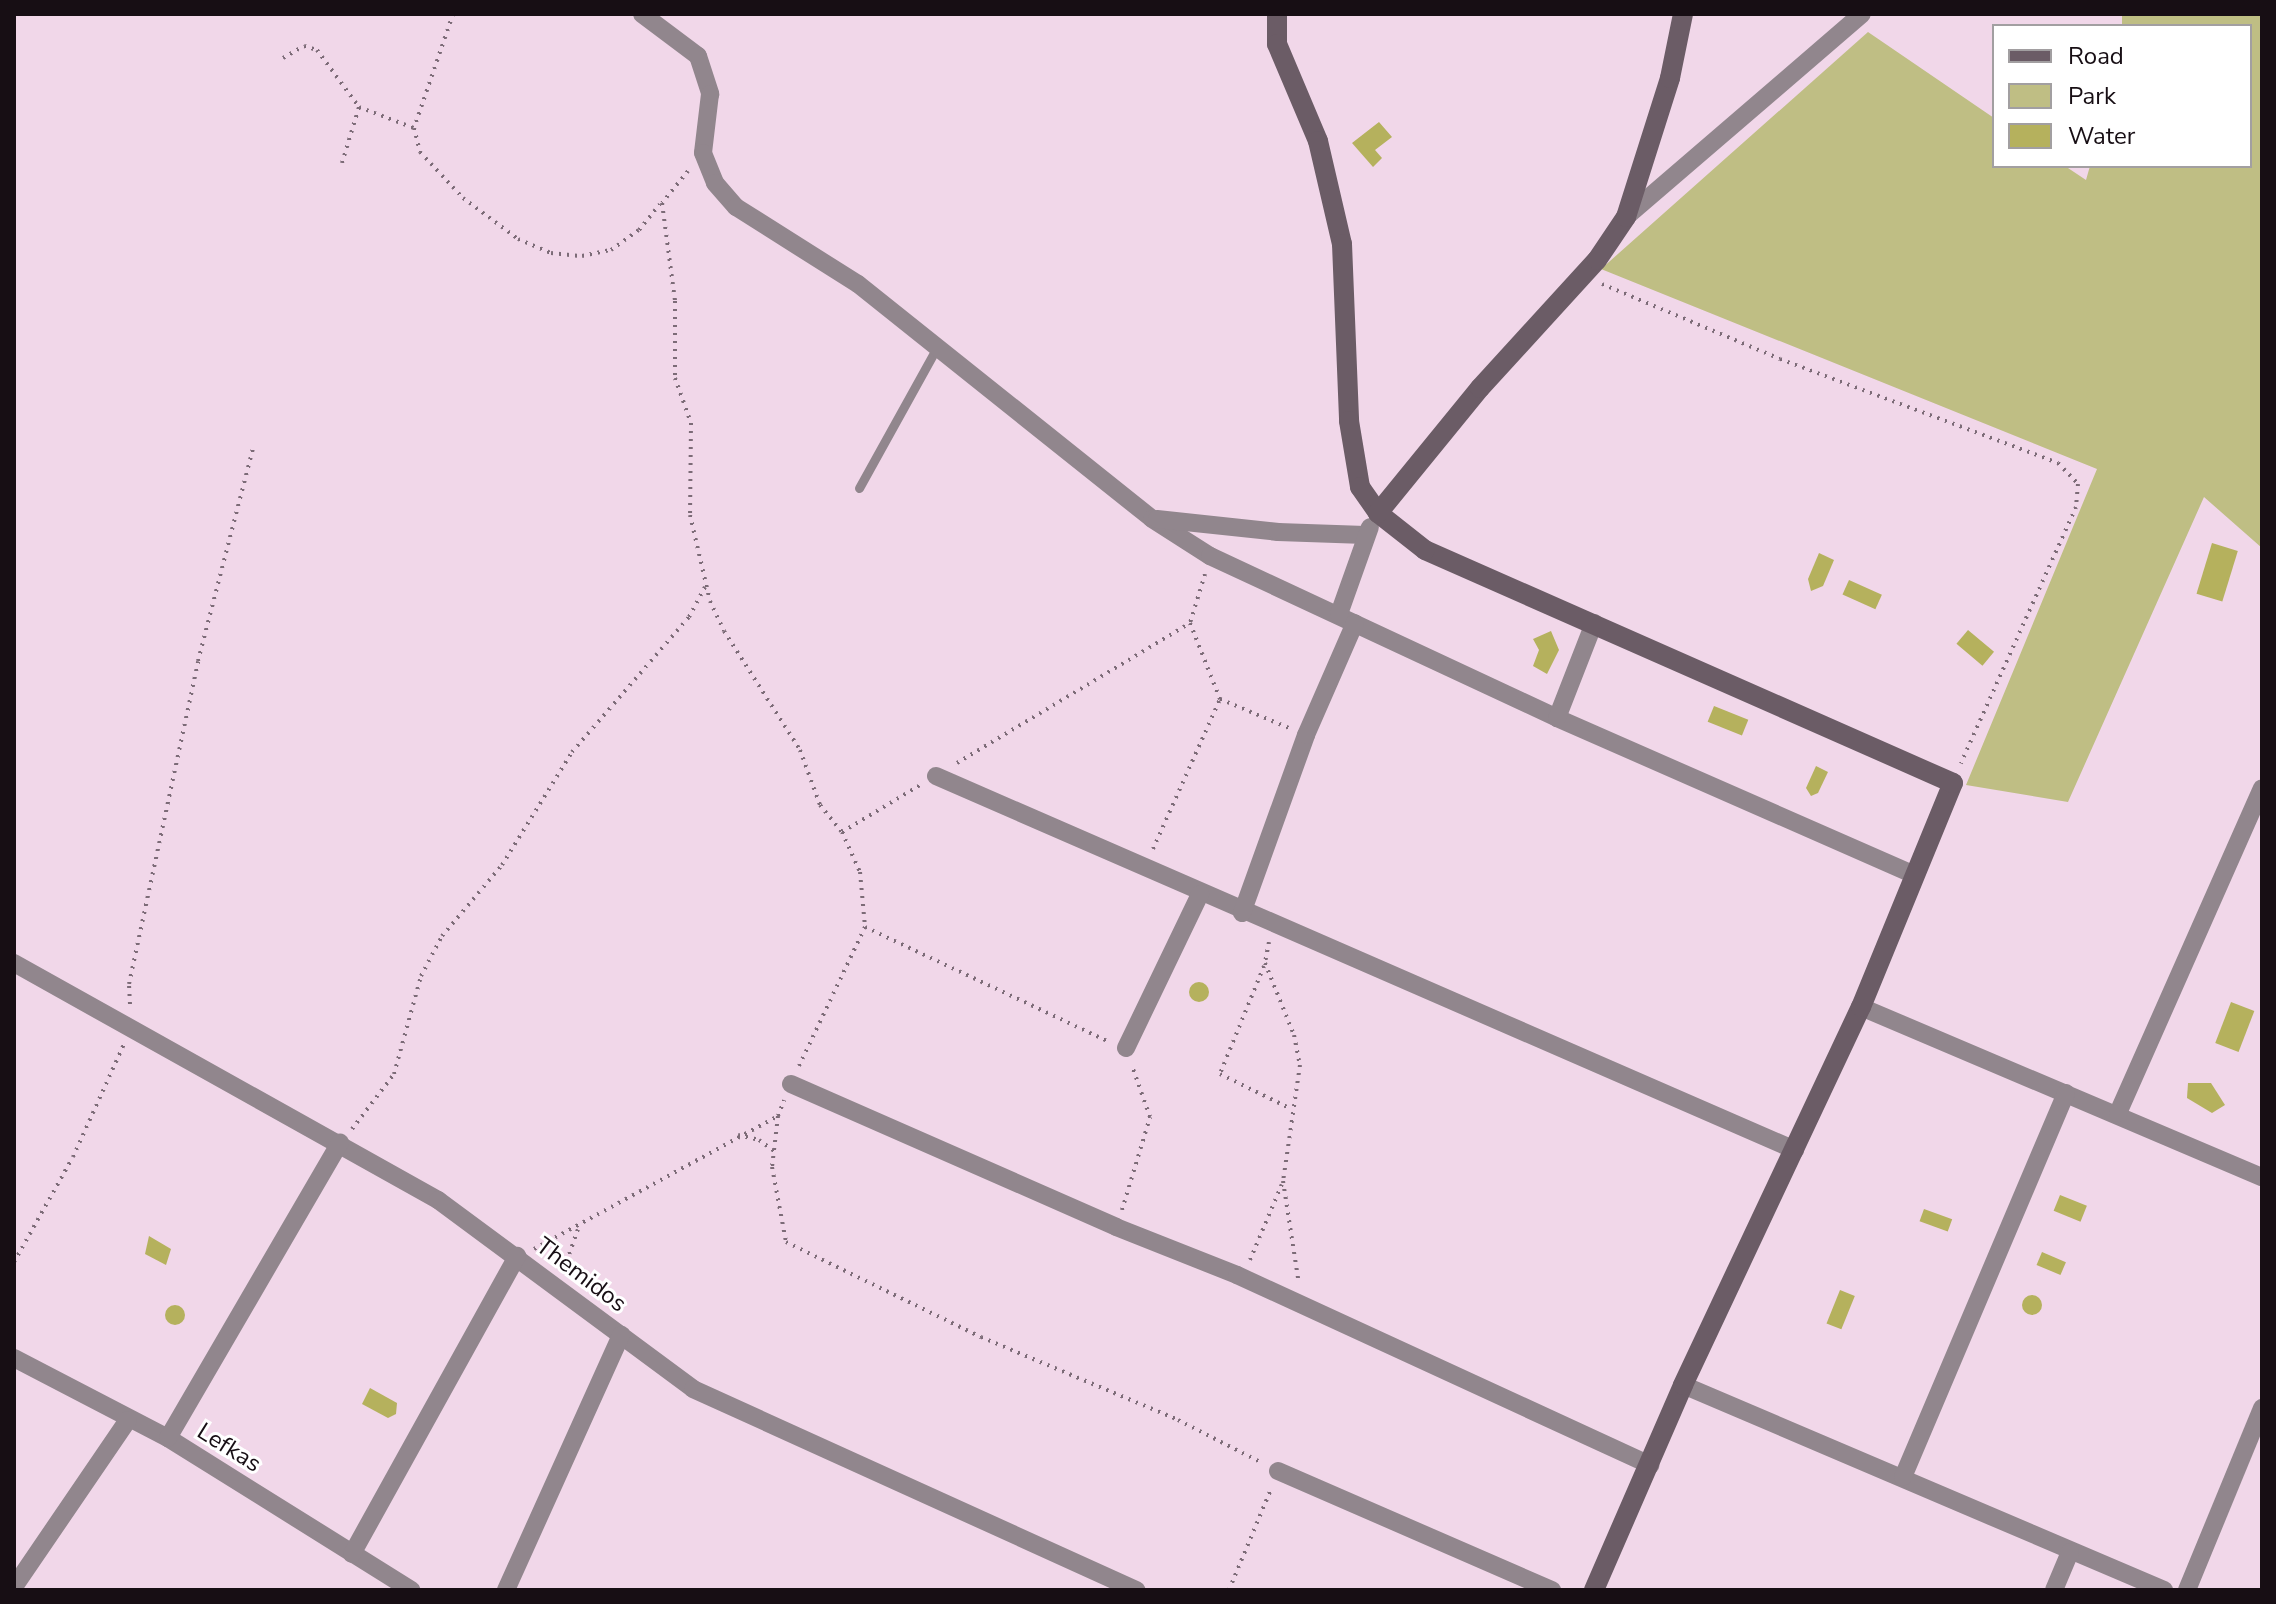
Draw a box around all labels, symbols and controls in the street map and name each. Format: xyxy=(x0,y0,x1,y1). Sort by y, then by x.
legend xyxy=(1992,24,2252,168)
text: Road xyxy=(2068,40,2124,72)
text: Park xyxy=(2068,80,2116,112)
text: Water xyxy=(2068,120,2135,152)
street label: Themidos xyxy=(530,1232,632,1318)
street label: Lefkas xyxy=(192,1417,266,1479)

